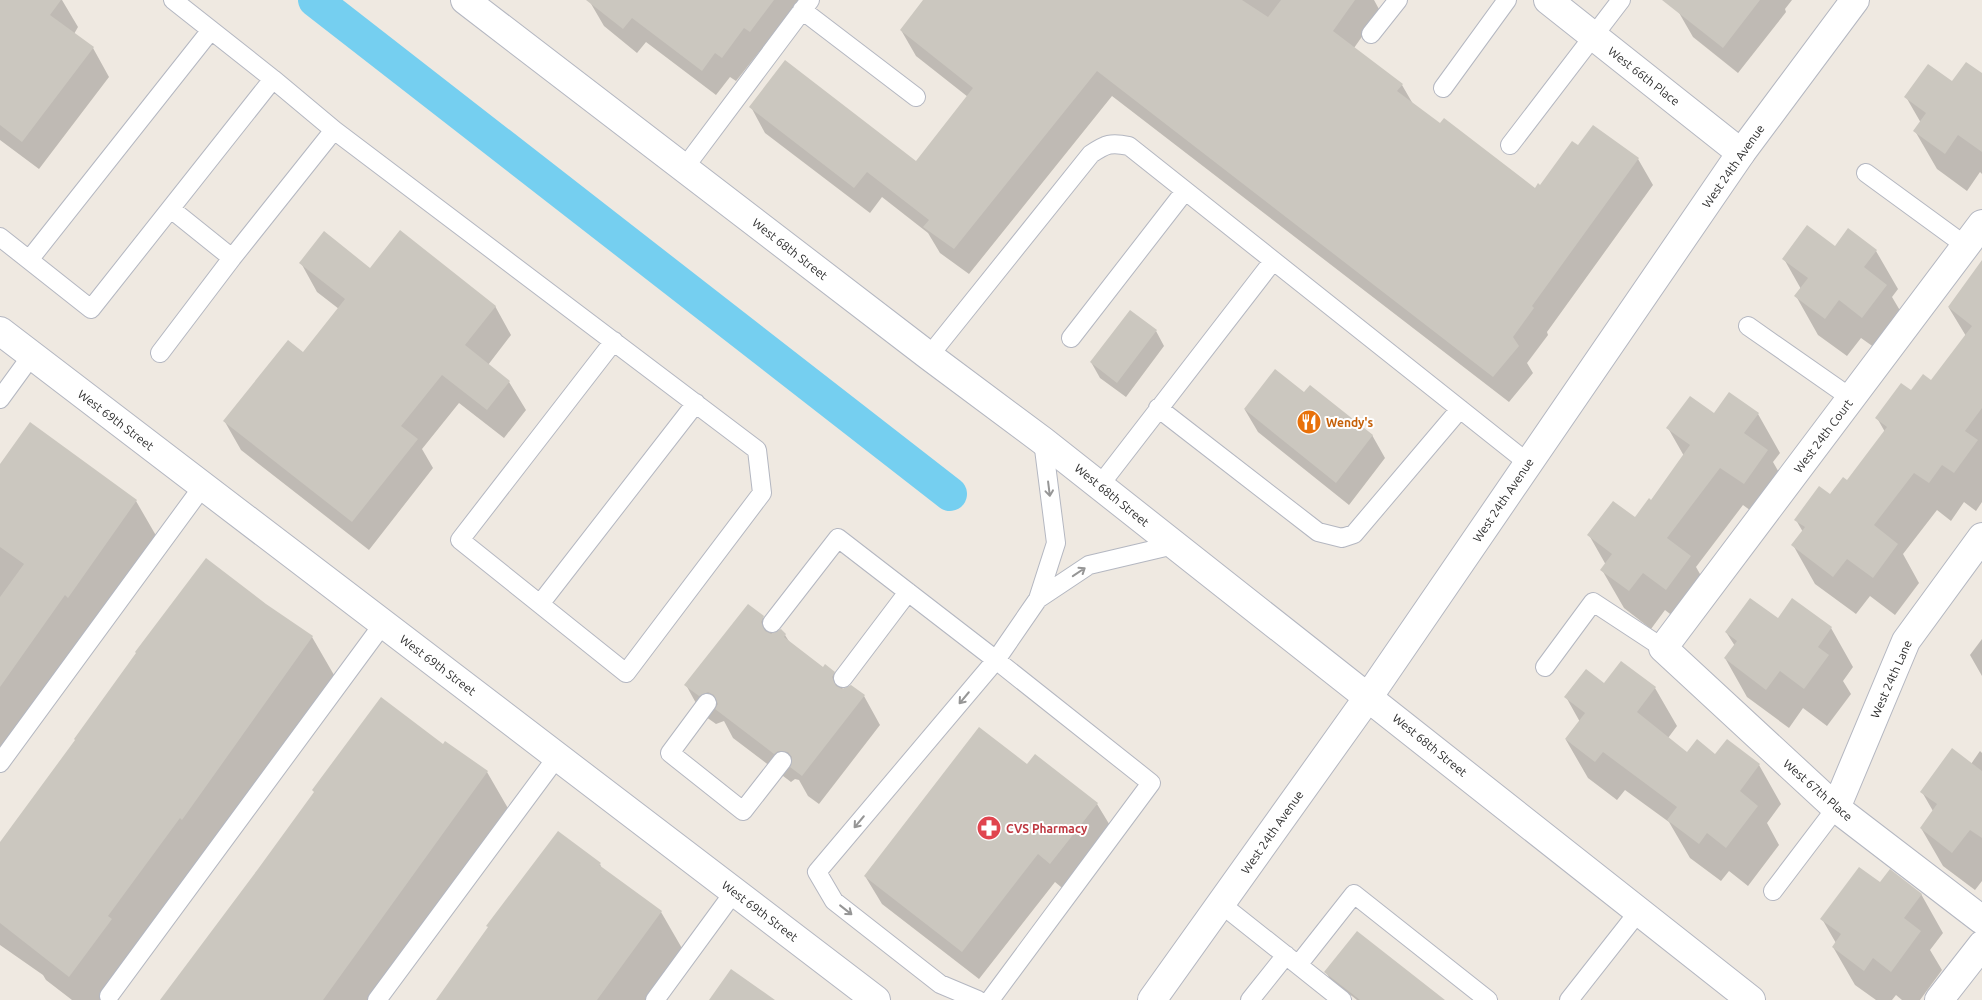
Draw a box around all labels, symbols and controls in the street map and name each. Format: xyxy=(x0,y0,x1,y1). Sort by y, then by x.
street label: West 66th Place xyxy=(1606,44,1682,108)
street label: West 24th Avenue xyxy=(1699,122,1767,210)
street label: West 68th Street xyxy=(750,216,830,282)
street label: West 69th Street xyxy=(76,387,157,453)
street label: West 24th Court xyxy=(1791,397,1855,475)
restaurant icon: Wendy's xyxy=(1296,409,1322,435)
place label: Wendy's xyxy=(1326,416,1373,429)
street label: West 24th Avenue xyxy=(1470,456,1536,544)
street label: West 68th Street xyxy=(1072,461,1152,529)
one-way arrow xyxy=(1044,481,1054,497)
one-way arrow xyxy=(1071,566,1085,576)
street label: West 69th Street xyxy=(398,632,479,698)
street label: West 24th Lane xyxy=(1868,638,1914,720)
one-way arrow xyxy=(959,691,970,704)
street label: West 68th Street xyxy=(1390,711,1470,779)
street label: West 67th Place xyxy=(1781,757,1855,823)
street label: West 24th Avenue xyxy=(1238,788,1306,876)
one-way arrow xyxy=(854,815,865,828)
pharmacy icon: CVS Pharmacy xyxy=(976,815,1002,841)
place label: CVS Pharmacy xyxy=(1006,822,1088,835)
street label: West 69th Street xyxy=(720,878,801,944)
one-way arrow xyxy=(839,905,852,916)

